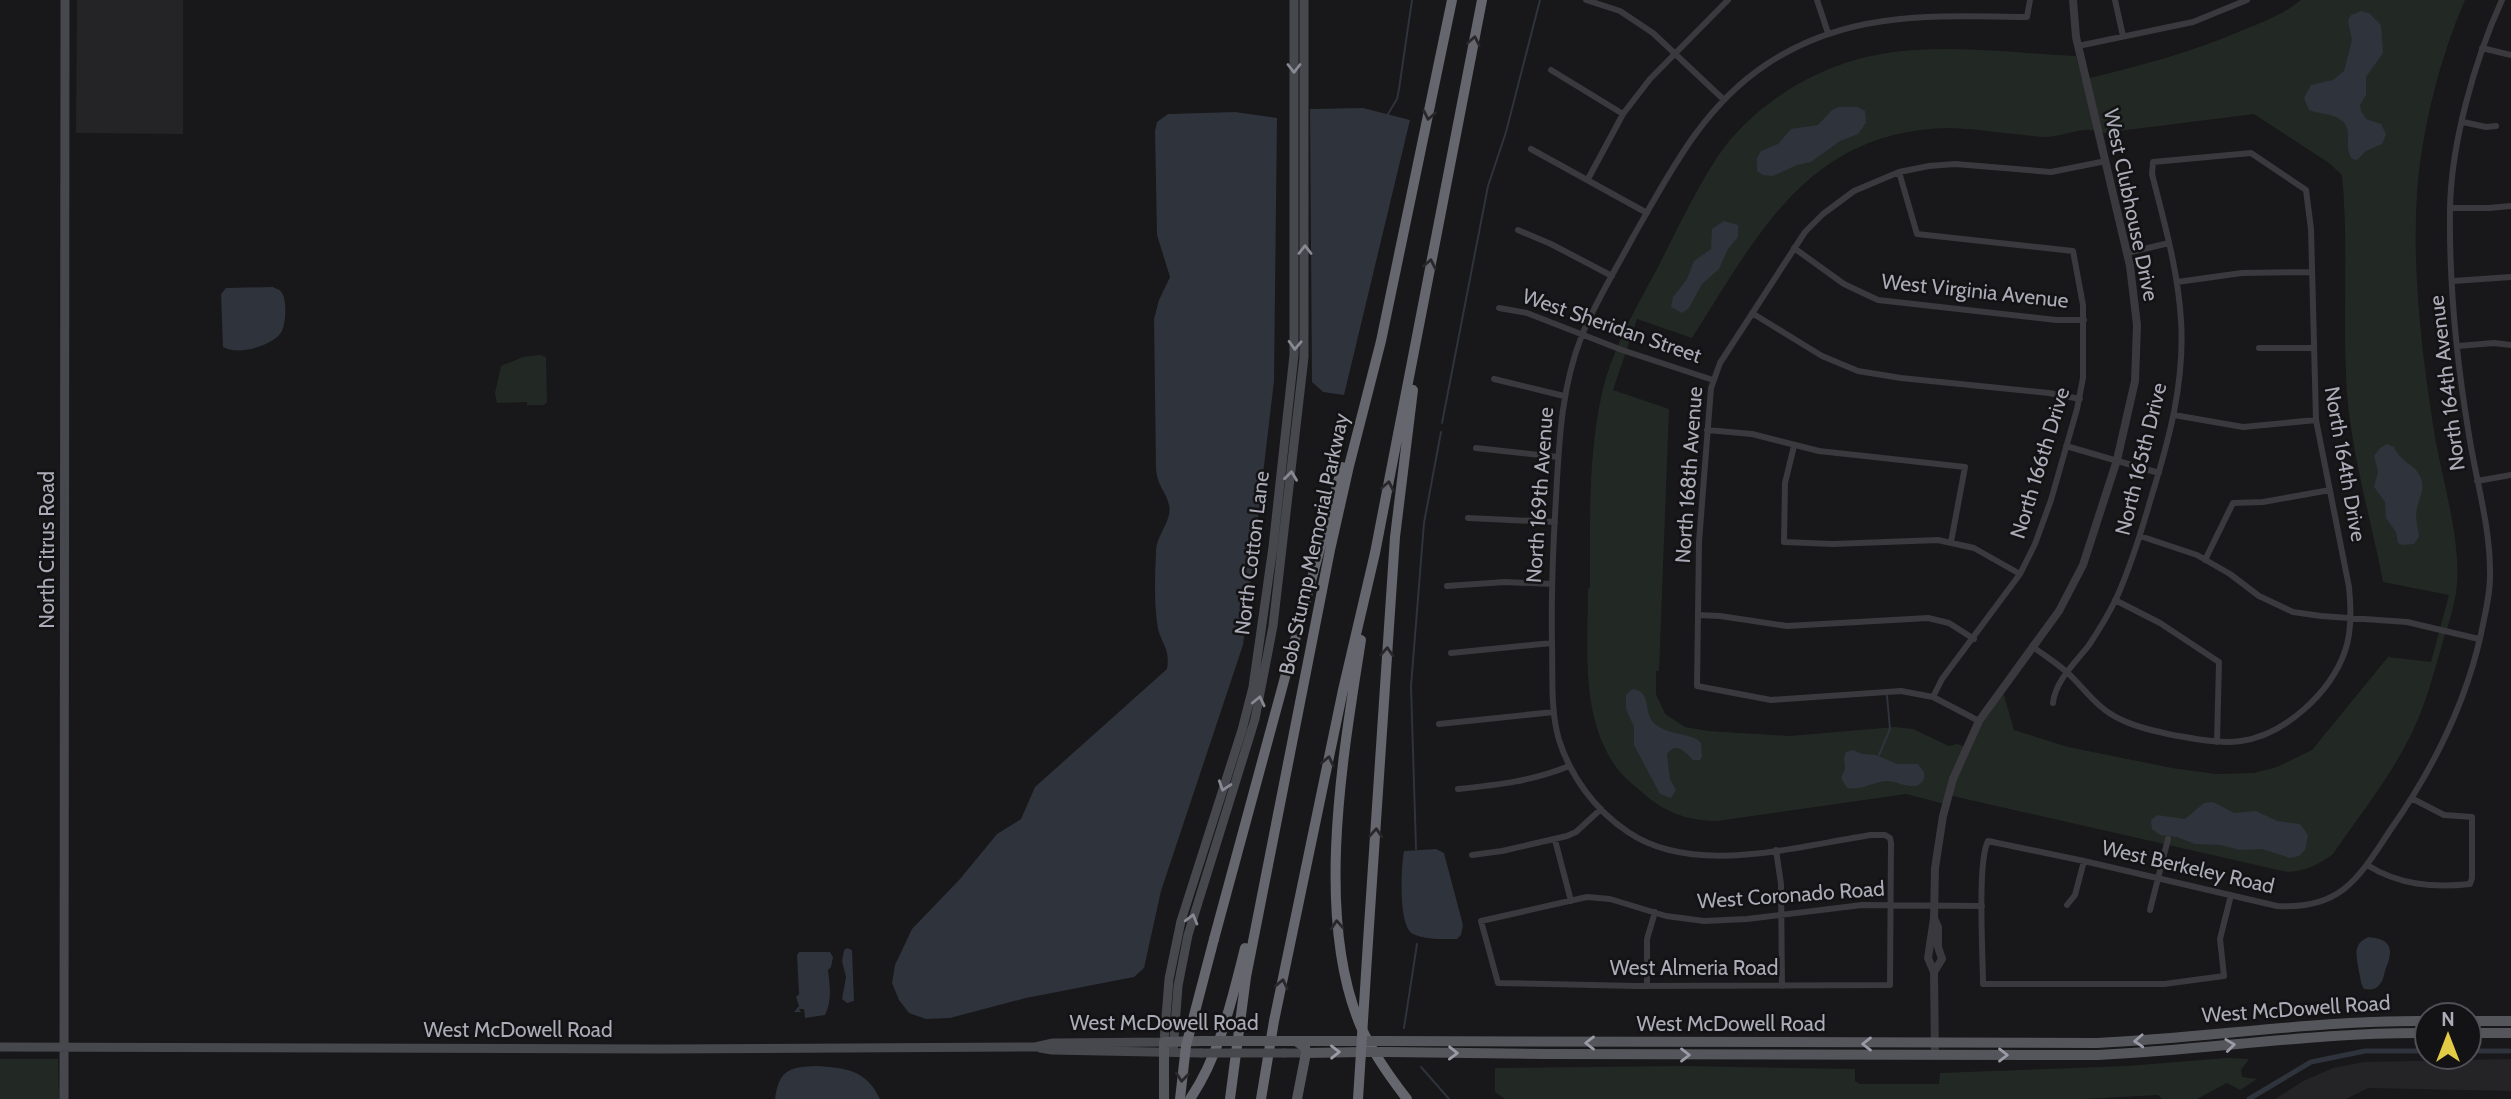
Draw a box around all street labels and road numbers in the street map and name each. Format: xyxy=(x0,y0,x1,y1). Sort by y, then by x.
street label: West Clubhouse Drive xyxy=(2099,106,2164,304)
street label: West Virginia Avenue xyxy=(1880,268,2070,313)
street label: West Sheridan Street xyxy=(1519,283,1705,368)
street label: North 164th Avenue xyxy=(2423,294,2470,472)
street label: North 165th Drive xyxy=(2109,380,2172,538)
street label: North 166th Drive xyxy=(2005,384,2074,542)
street label: North 164th Drive xyxy=(2320,384,2371,544)
street label: North 168th Avenue xyxy=(1670,385,1707,564)
street label: North 169th Avenue xyxy=(1521,406,1558,584)
street label: Bob Stump Memorial Parkway xyxy=(1274,410,1354,677)
street label: North Cotton Lane xyxy=(1229,469,1274,636)
street label: North Citrus Road xyxy=(34,471,59,629)
street label: West Berkeley Road xyxy=(2099,835,2277,899)
street label: West Coronado Road xyxy=(1696,875,1885,914)
street label: West Almeria Road xyxy=(1610,955,1778,980)
street label: West McDowell Road xyxy=(2201,989,2391,1028)
street label: West McDowell Road xyxy=(1069,1010,1259,1035)
street label: West McDowell Road xyxy=(1636,1011,1826,1036)
street label: West McDowell Road xyxy=(423,1017,613,1042)

